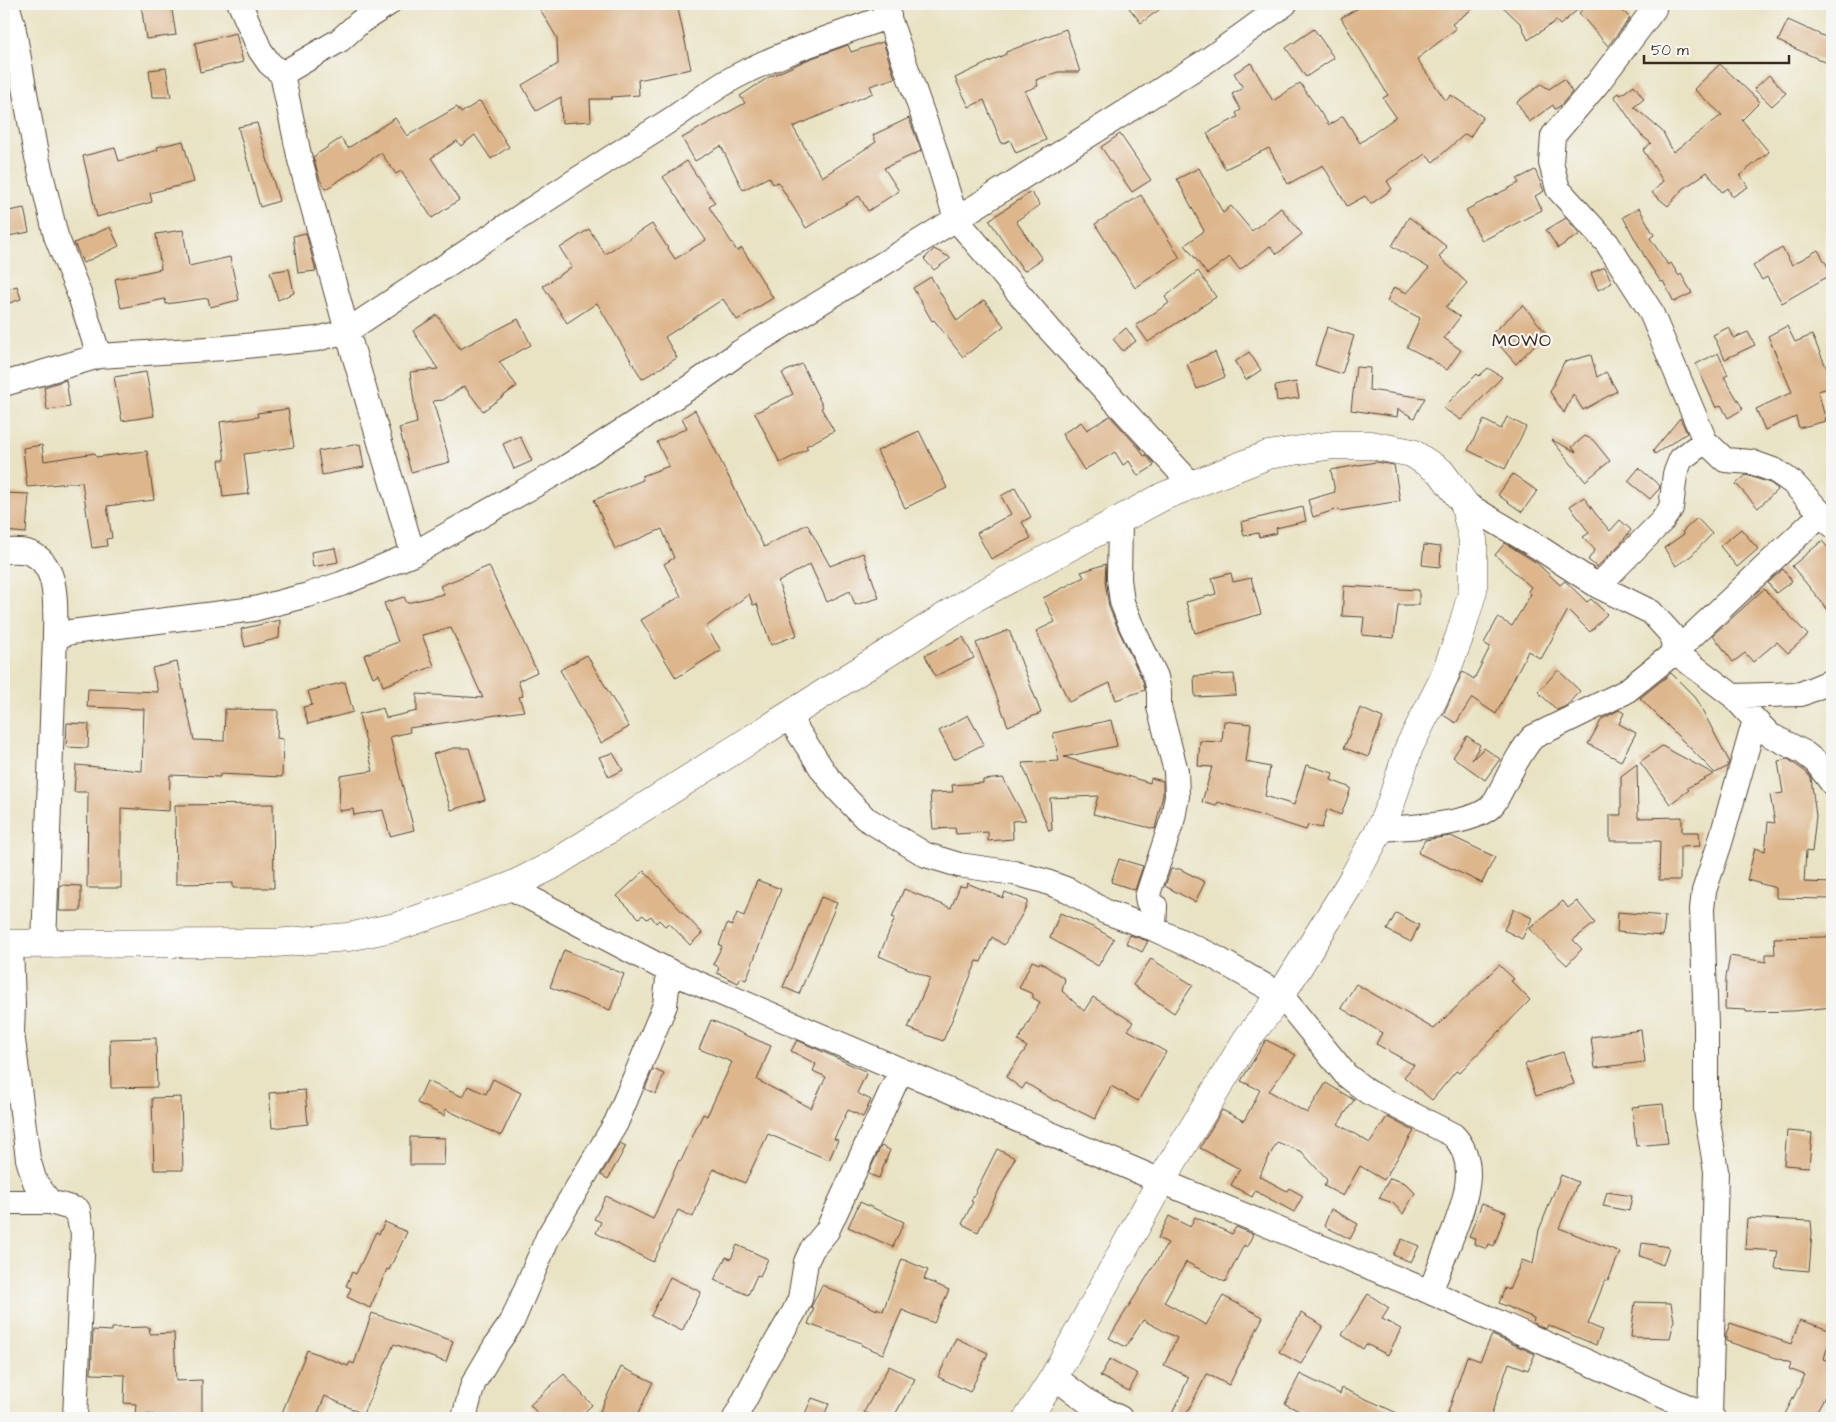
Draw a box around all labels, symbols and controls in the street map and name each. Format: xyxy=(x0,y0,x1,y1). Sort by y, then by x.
scale bar xyxy=(1644,32,1788,64)
text: 50 m xyxy=(1651,40,1689,61)
district label: MOWO xyxy=(1492,328,1552,353)

